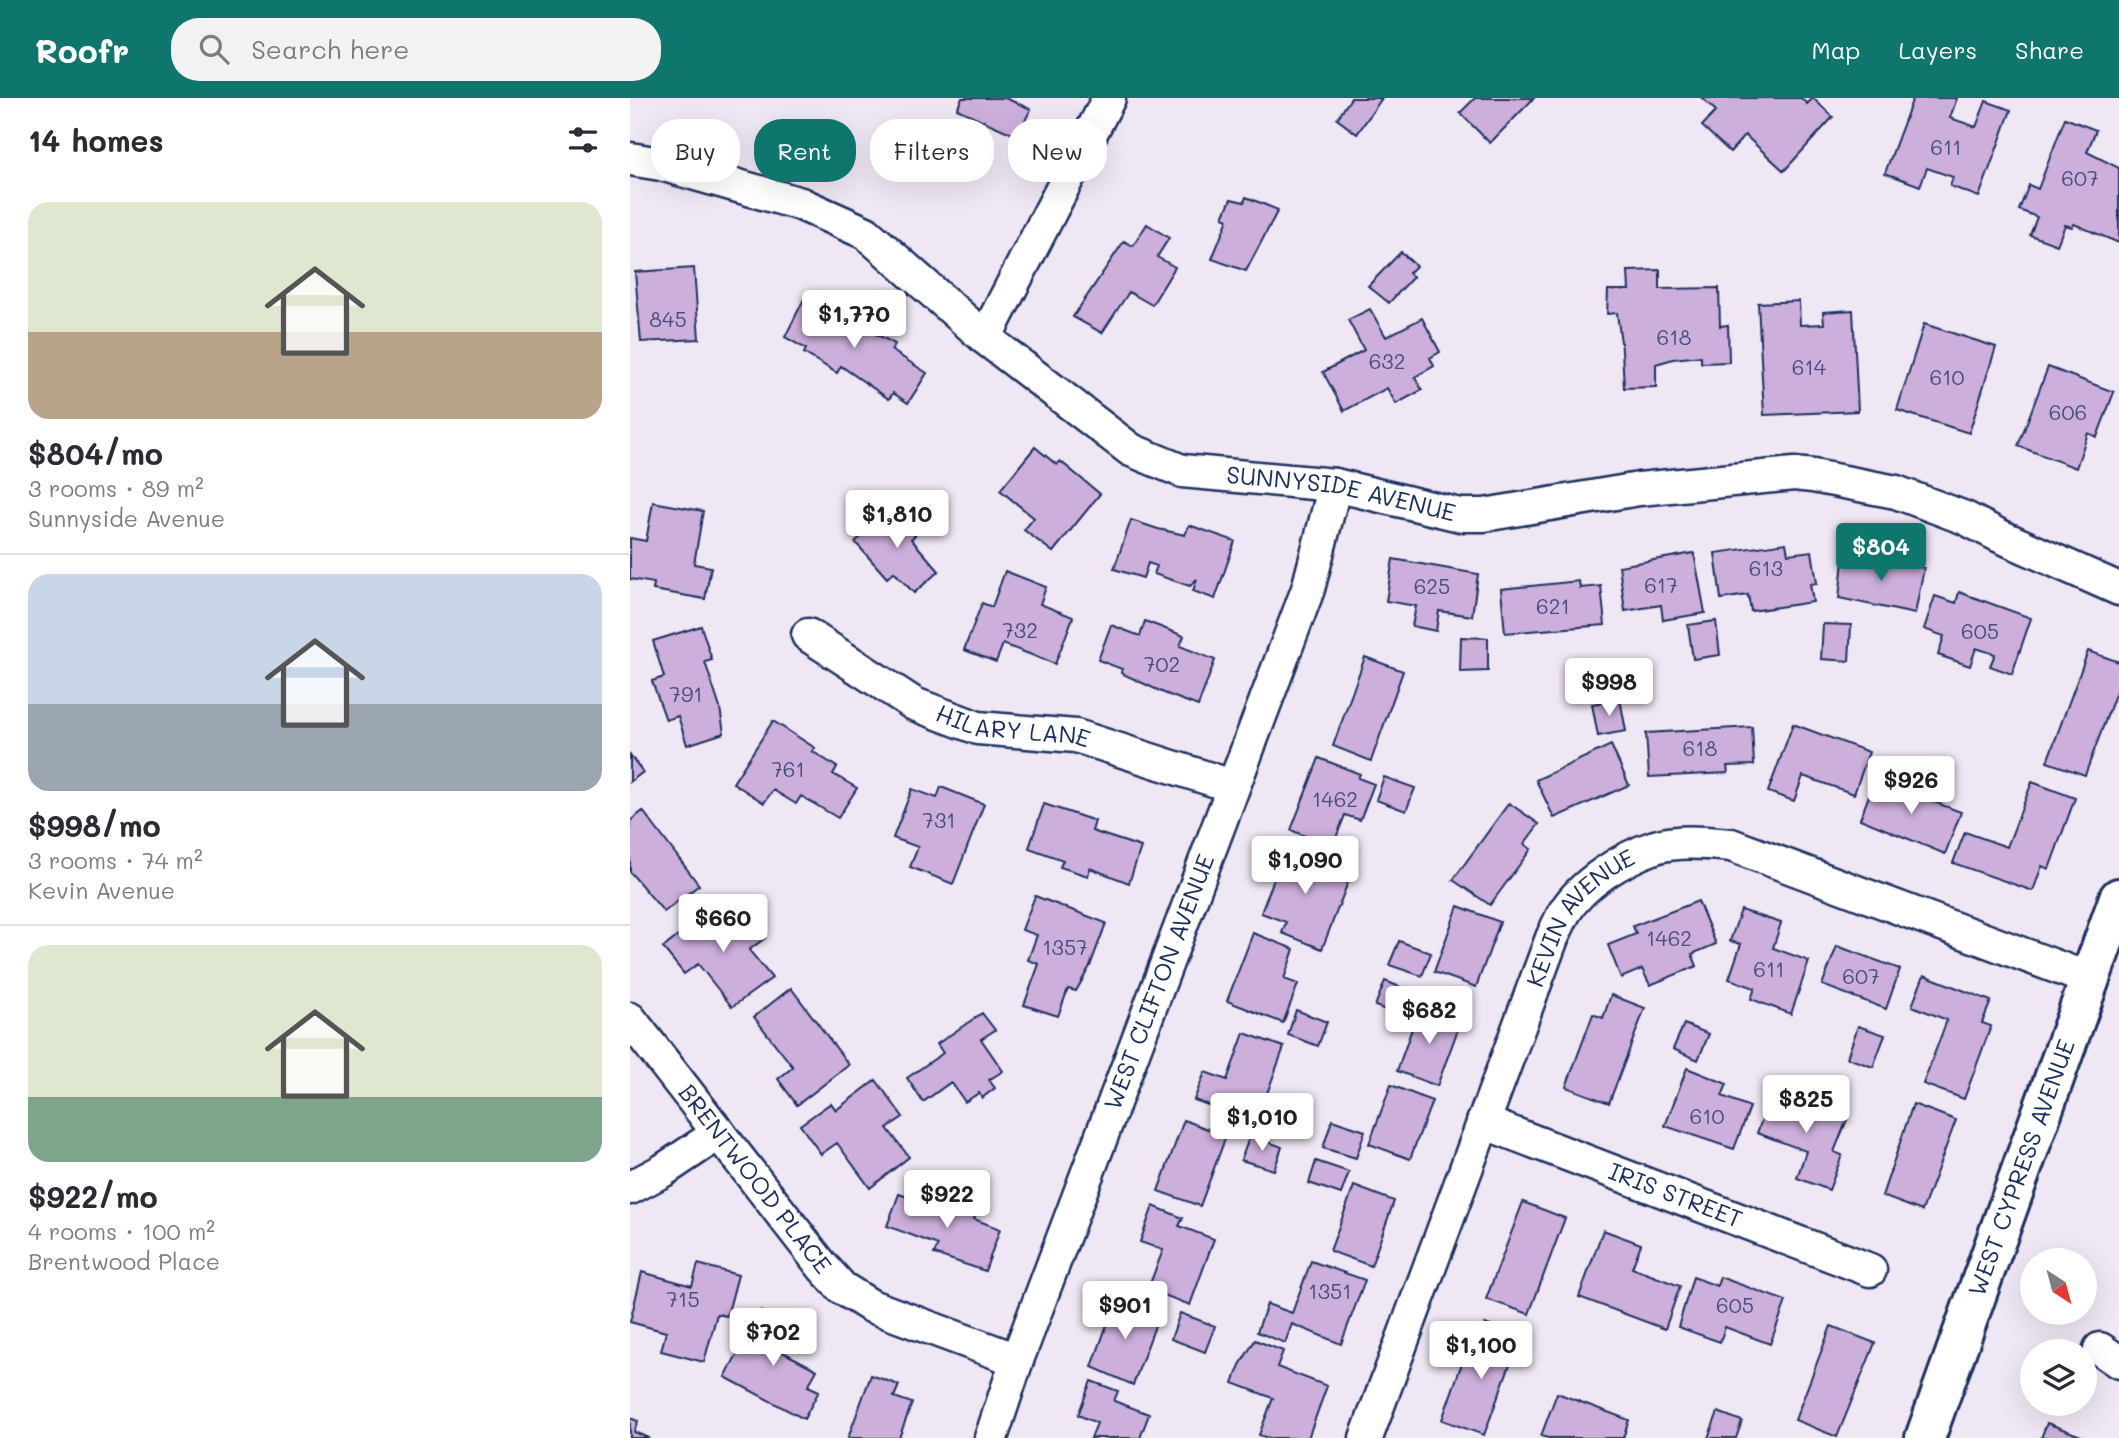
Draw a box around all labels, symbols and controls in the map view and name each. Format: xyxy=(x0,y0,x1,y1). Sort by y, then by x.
search box xyxy=(171,18,661,81)
text: Roofr xyxy=(35,28,129,71)
icon: search xyxy=(195,30,233,68)
text: Search here xyxy=(251,32,409,66)
text: Map xyxy=(1812,34,1860,65)
text: Layers xyxy=(1898,34,1977,65)
text: Share xyxy=(2015,34,2084,65)
chip: Buy xyxy=(651,119,740,182)
chip: Rent xyxy=(754,119,856,182)
chip: Filters xyxy=(870,119,994,182)
chip: New xyxy=(1008,119,1107,182)
text: 14 homes xyxy=(28,120,164,160)
icon: filters xyxy=(564,121,602,159)
house number: 611 xyxy=(1930,133,1962,160)
house number: 607 xyxy=(2061,164,2099,191)
icon: home xyxy=(252,248,378,374)
pin: $1,770 xyxy=(797,290,911,350)
text: $1,770 xyxy=(818,298,890,328)
house number: 845 xyxy=(649,305,687,332)
house number: 618 xyxy=(1657,323,1691,350)
house number: 632 xyxy=(1369,347,1405,374)
house number: 614 xyxy=(1792,353,1827,380)
house number: 610 xyxy=(1929,363,1965,390)
house number: 606 xyxy=(2049,398,2087,425)
text: $804/mo xyxy=(28,433,163,473)
street label: SUNNYSIDE AVENUE xyxy=(1225,458,1459,527)
text: 3 rooms · 89 m² xyxy=(28,473,204,503)
pin: $1,810 xyxy=(840,490,954,550)
text: $1,810 xyxy=(862,498,932,528)
text: Sunnyside Avenue xyxy=(28,503,225,533)
pin: $804 xyxy=(1840,524,1922,583)
text: $804 xyxy=(1852,531,1910,561)
house number: 613 xyxy=(1749,554,1783,581)
house number: 617 xyxy=(1644,571,1678,598)
house number: 625 xyxy=(1414,572,1450,599)
house number: 621 xyxy=(1536,592,1570,619)
house number: 732 xyxy=(1002,616,1038,643)
house number: 605 xyxy=(1961,617,1999,644)
icon: home xyxy=(252,620,378,746)
house number: 702 xyxy=(1144,650,1180,677)
pin: $998 xyxy=(1568,658,1650,718)
text: $998 xyxy=(1581,666,1637,696)
house number: 791 xyxy=(669,680,703,707)
street label: HILARY LANE xyxy=(932,697,1095,754)
house number: 618 xyxy=(1683,734,1717,761)
house number: 761 xyxy=(771,755,805,782)
pin: $926 xyxy=(1870,756,1952,816)
text: $926 xyxy=(1884,764,1938,794)
house number: 1462 xyxy=(1312,785,1358,812)
text: $998/mo xyxy=(28,805,161,845)
house number: 731 xyxy=(922,806,956,833)
pin: $1,090 xyxy=(1248,836,1362,896)
street label: KEVIN AVENUE xyxy=(1518,841,1639,991)
text: $1,090 xyxy=(1268,844,1342,874)
text: 3 rooms · 74 m² xyxy=(28,845,203,875)
street label: WEST CLIFTON AVENUE xyxy=(1096,850,1220,1114)
text: Kevin Avenue xyxy=(28,875,175,905)
pin: $660 xyxy=(682,894,764,954)
text: $660 xyxy=(695,902,751,932)
house number: 1462 xyxy=(1646,924,1692,951)
house number: 1357 xyxy=(1042,933,1088,960)
house number: 611 xyxy=(1753,955,1785,982)
house number: 607 xyxy=(1842,962,1880,989)
pin: $682 xyxy=(1388,986,1470,1046)
icon: home xyxy=(252,991,378,1117)
text: $682 xyxy=(1401,994,1457,1024)
street label: WEST CYPRESS AVENUE xyxy=(1960,1035,2081,1300)
pin: $825 xyxy=(1765,1076,1847,1135)
street label: BRENTWOOD PLACE xyxy=(672,1077,839,1279)
text: $825 xyxy=(1779,1083,1833,1113)
pin: $1,010 xyxy=(1205,1094,1319,1153)
text: $1,010 xyxy=(1226,1101,1298,1131)
house number: 610 xyxy=(1689,1102,1725,1129)
street label: IRIS STREET xyxy=(1605,1155,1747,1234)
pin: $922 xyxy=(906,1170,988,1230)
text: $922/mo xyxy=(28,1176,158,1216)
text: $922 xyxy=(920,1178,974,1208)
text: 4 rooms · 100 m² xyxy=(28,1216,215,1246)
text: Brentwood Place xyxy=(28,1246,220,1276)
north arrow xyxy=(2020,1248,2096,1325)
map controls xyxy=(2020,1248,2097,1416)
house number: 1351 xyxy=(1308,1277,1352,1304)
pin: $901 xyxy=(1084,1282,1166,1341)
house number: 715 xyxy=(666,1285,700,1312)
text: $901 xyxy=(1098,1289,1152,1319)
house number: 605 xyxy=(1716,1291,1754,1318)
pin: $702 xyxy=(732,1308,814,1368)
text: $702 xyxy=(746,1316,800,1346)
pin: $1,100 xyxy=(1424,1322,1538,1381)
text: $1,100 xyxy=(1445,1329,1517,1359)
button: layers xyxy=(2020,1339,2097,1416)

